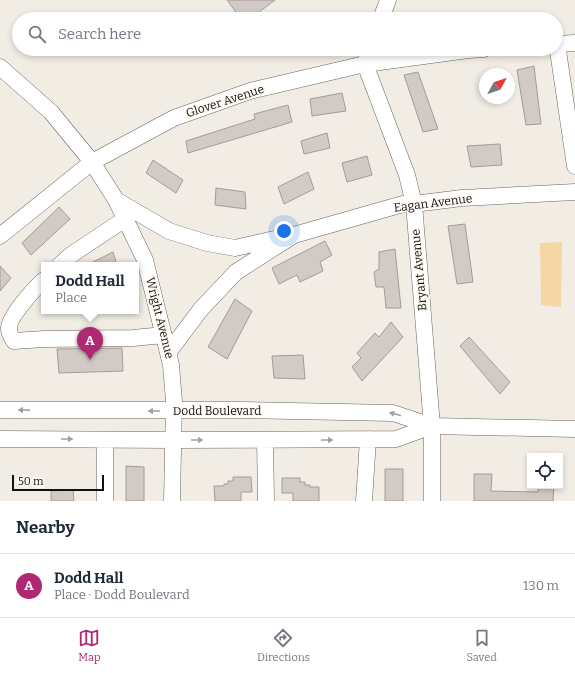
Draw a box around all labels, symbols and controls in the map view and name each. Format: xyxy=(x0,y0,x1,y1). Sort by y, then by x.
search box xyxy=(12,12,563,56)
icon: search xyxy=(26,23,48,45)
text: Search here xyxy=(58,25,141,43)
north arrow xyxy=(479,68,515,104)
street label: Glover Avenue xyxy=(184,82,266,120)
street label: Eagan Avenue xyxy=(393,191,473,215)
your location xyxy=(274,221,294,241)
street label: Bryant Avenue xyxy=(408,228,430,312)
popup xyxy=(41,262,139,314)
text: Dodd Hall xyxy=(55,272,125,290)
street label: Wright Avenue xyxy=(143,276,177,360)
text: Place xyxy=(55,290,87,305)
pin: A xyxy=(77,327,103,360)
street label: Dodd Boulevard xyxy=(173,404,261,418)
one-way arrow xyxy=(17,407,30,413)
one-way arrow xyxy=(147,408,160,414)
one-way arrow xyxy=(389,411,402,417)
one-way arrow xyxy=(61,436,73,443)
one-way arrow xyxy=(191,437,204,443)
one-way arrow xyxy=(321,437,334,443)
map controls xyxy=(527,453,563,489)
button: locate xyxy=(527,453,563,489)
scale bar xyxy=(12,473,104,492)
text: 50 m xyxy=(18,475,44,488)
text: Nearby xyxy=(16,517,75,538)
text: Dodd Hall xyxy=(54,569,123,587)
text: A xyxy=(24,578,34,593)
text: 130 m xyxy=(523,578,559,593)
text: Place · Dodd Boulevard xyxy=(54,587,190,602)
tab: Map xyxy=(78,627,100,664)
tab: Directions xyxy=(257,627,310,664)
tab: Saved xyxy=(466,627,497,664)

